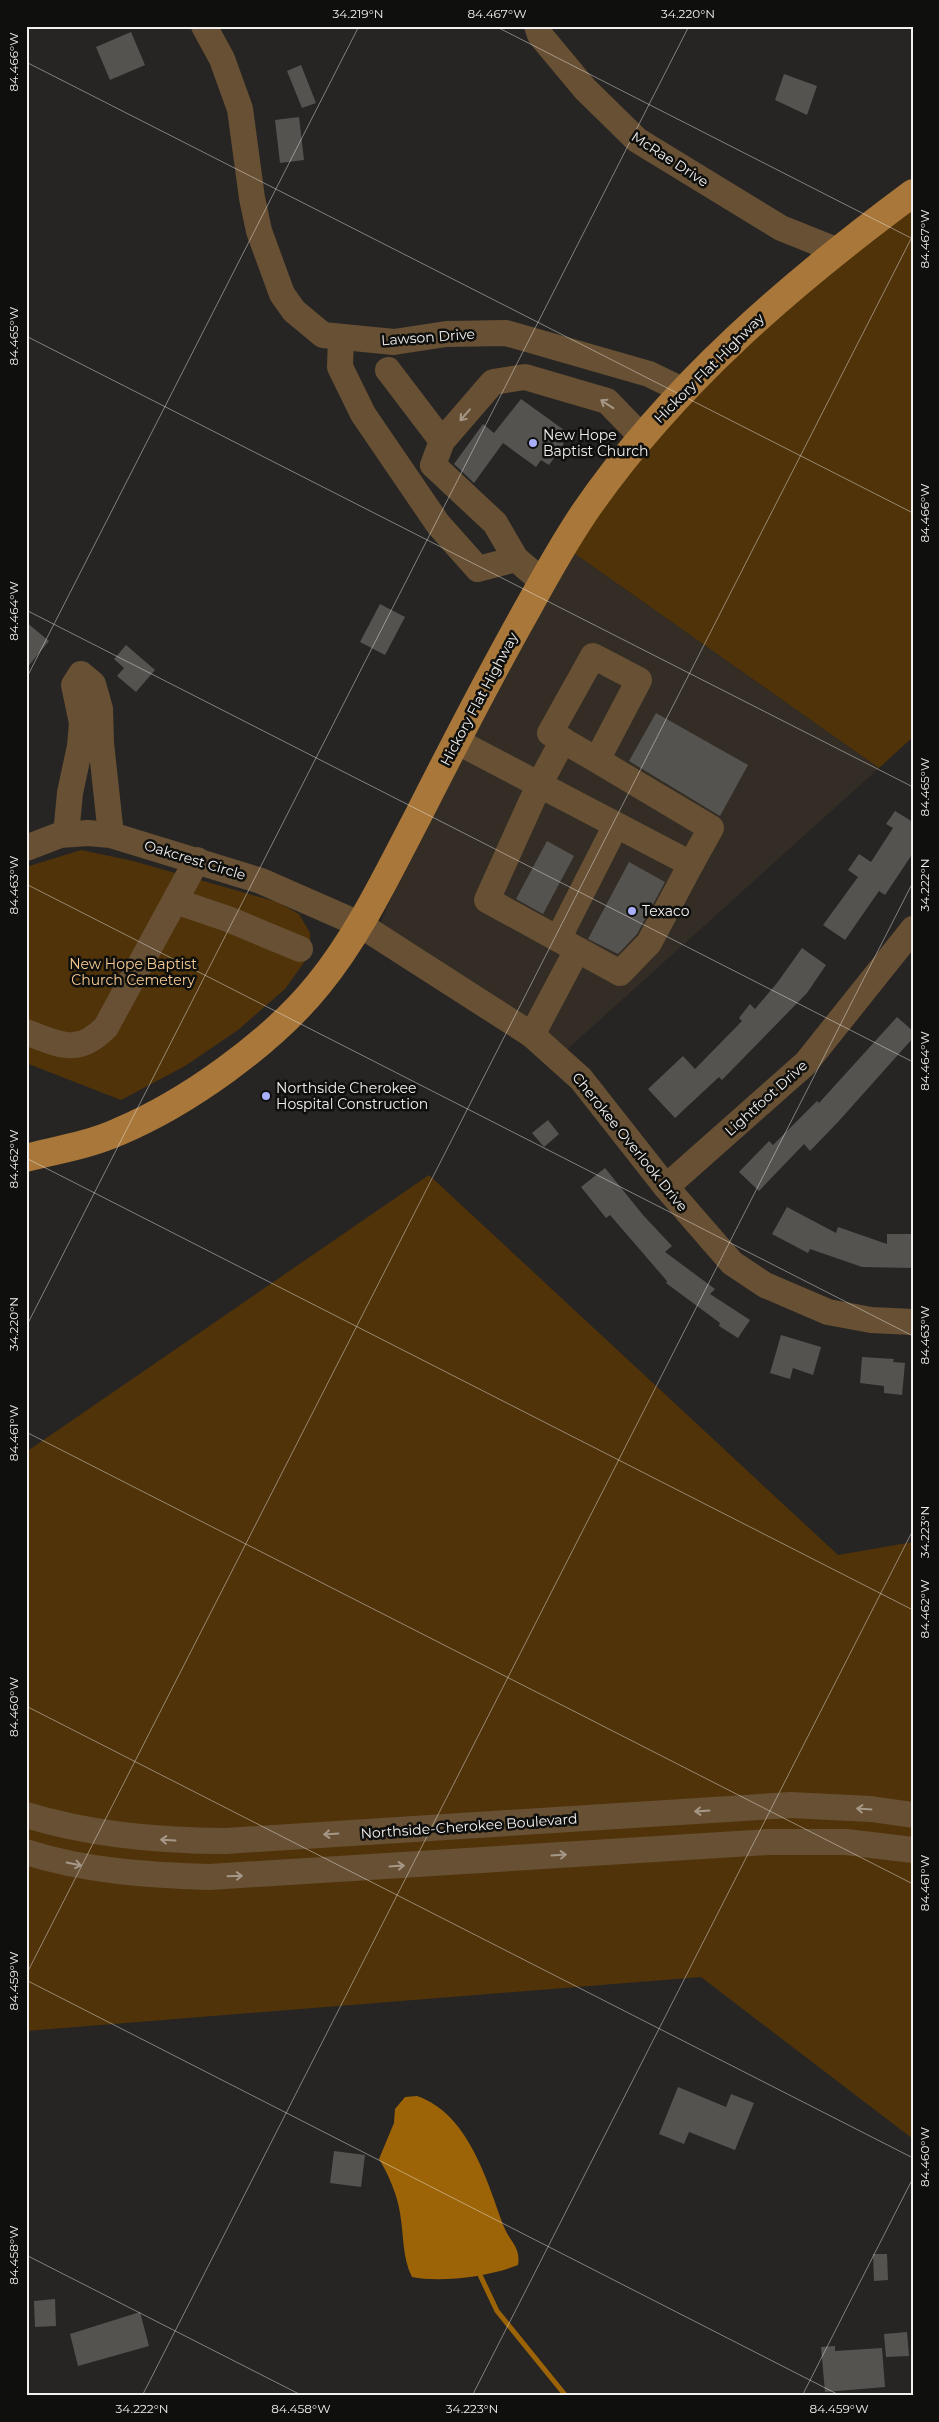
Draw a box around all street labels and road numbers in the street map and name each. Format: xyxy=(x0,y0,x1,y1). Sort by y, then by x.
street label: McRae Drive xyxy=(628,127,712,191)
street label: Hickory Flat Highway xyxy=(650,309,768,427)
street label: Lawson Drive xyxy=(380,325,476,349)
street label: Hickory Flat Highway xyxy=(436,629,522,769)
street label: Oakcrest Circle xyxy=(142,836,248,884)
street label: Lightfoot Drive xyxy=(721,1056,811,1140)
street label: Cherokee Overlook Drive xyxy=(568,1069,692,1215)
street label: Northside-Cherokee Boulevard xyxy=(360,1809,578,1843)

